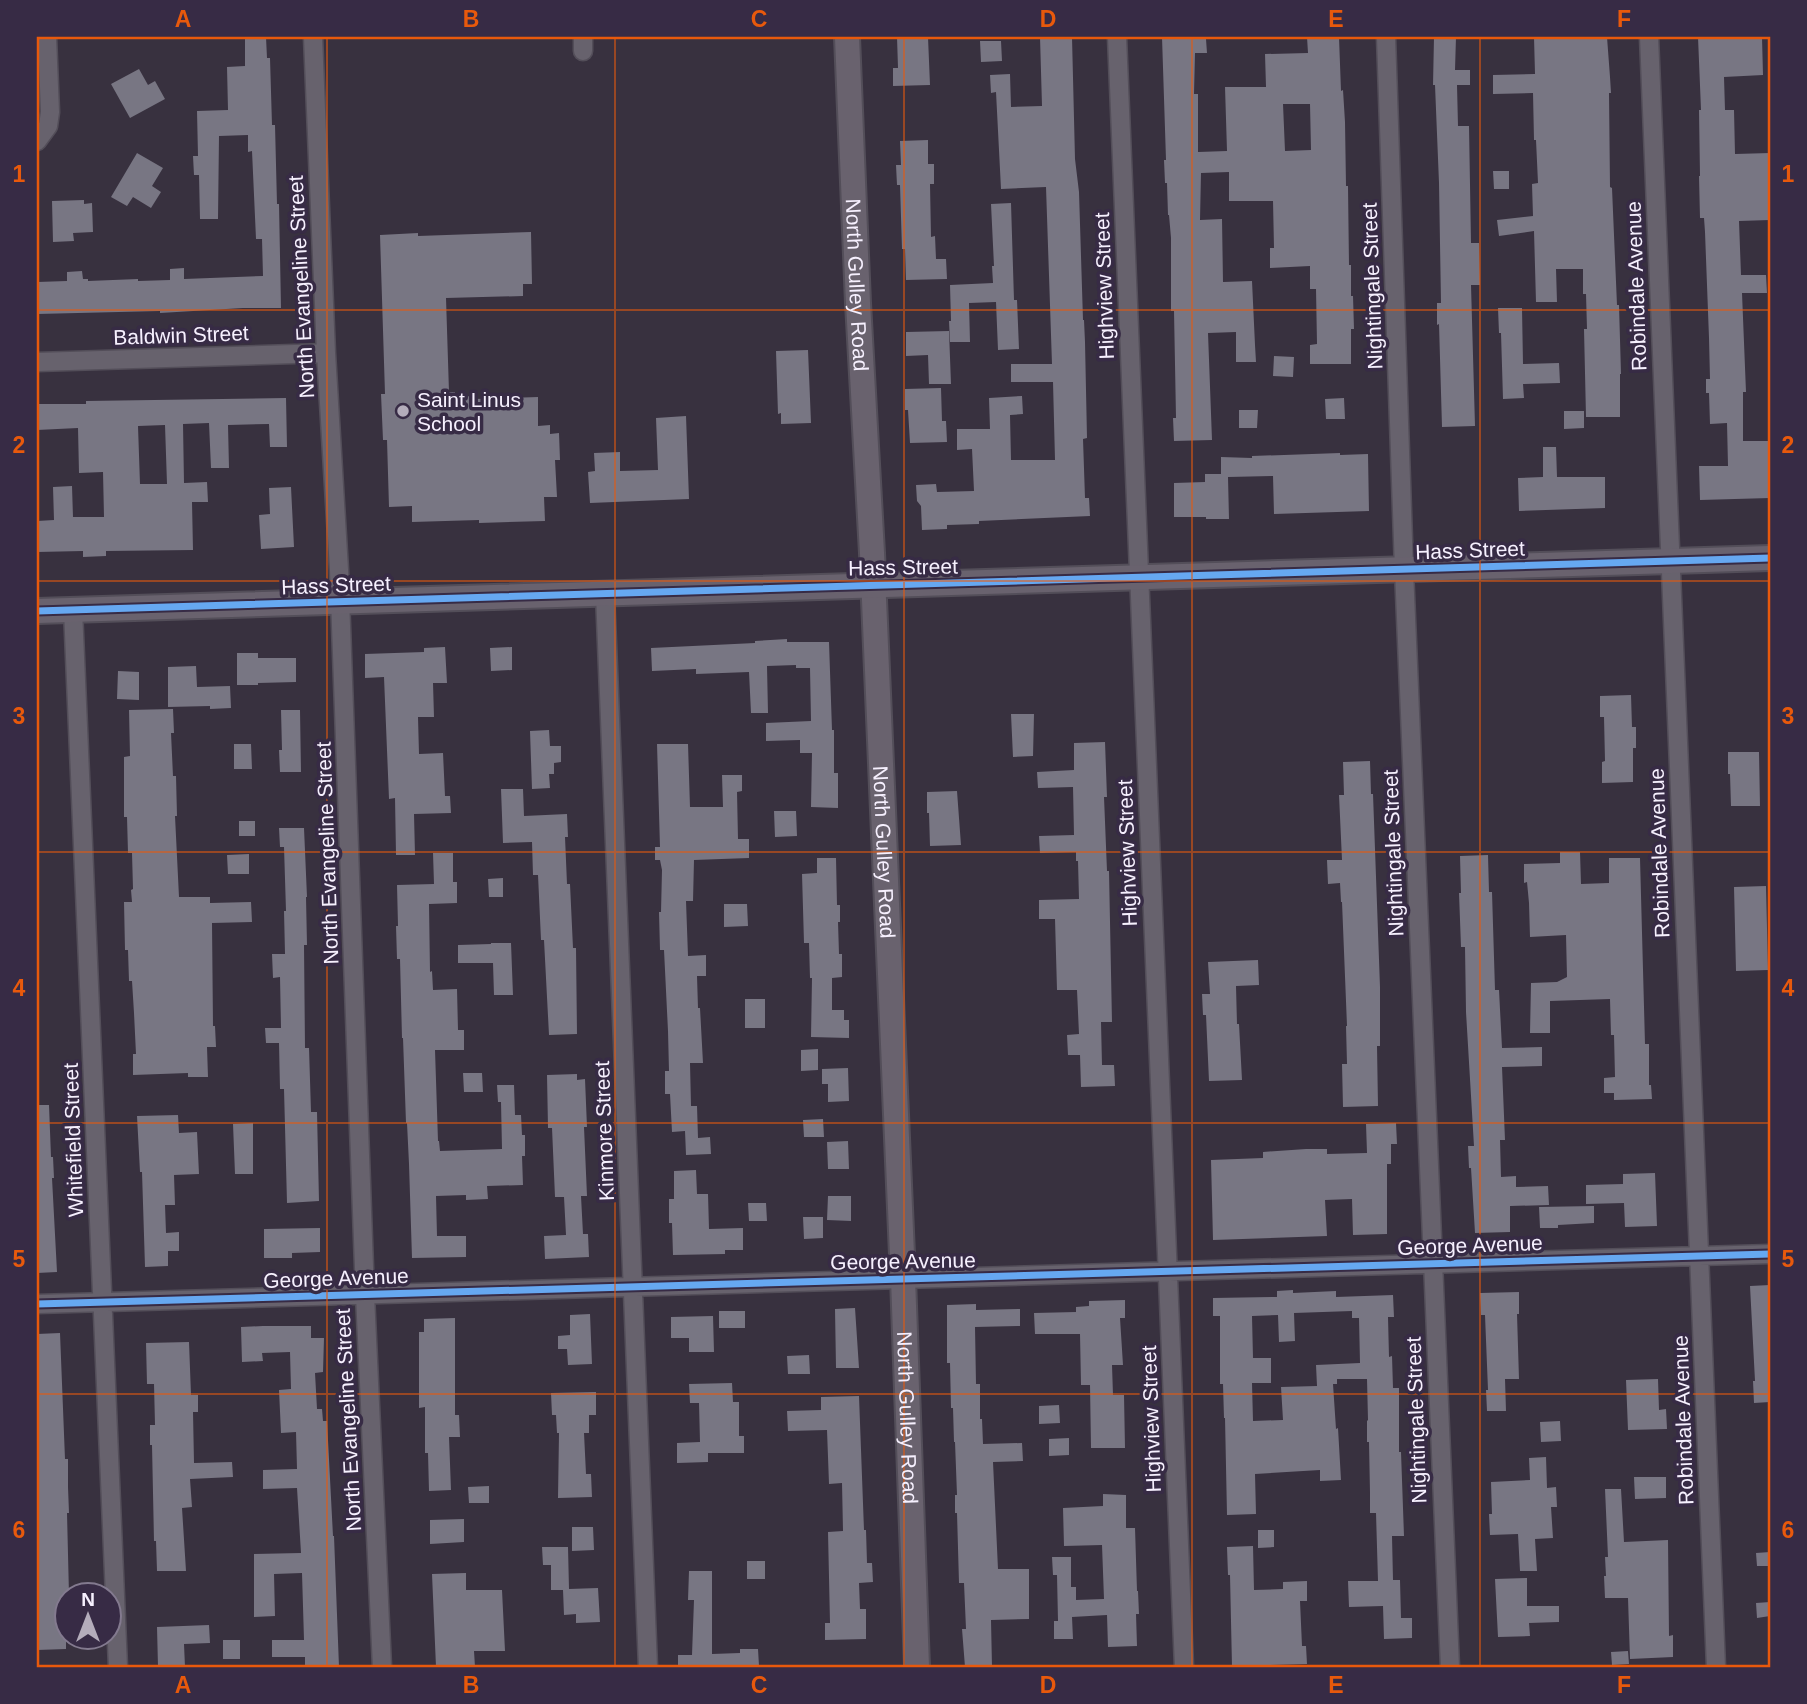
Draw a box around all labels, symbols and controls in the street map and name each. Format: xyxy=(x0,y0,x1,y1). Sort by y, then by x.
text: A xyxy=(175,6,191,32)
text: B xyxy=(463,6,479,32)
text: C xyxy=(751,6,767,32)
text: D xyxy=(1040,6,1056,32)
text: E xyxy=(1328,6,1344,32)
text: F xyxy=(1617,6,1631,32)
text: 1 xyxy=(13,161,26,187)
text: 1 xyxy=(1782,161,1795,187)
street label: North Evangeline Street xyxy=(284,175,318,399)
street label: North Gulley Road xyxy=(842,198,873,372)
street label: Robindale Avenue xyxy=(1622,201,1650,371)
street label: Nightingale Street xyxy=(1358,202,1386,370)
street label: Highview Street xyxy=(1090,212,1118,360)
street label: Baldwin Street xyxy=(113,321,249,349)
place label: Saint Linus School xyxy=(417,388,521,435)
marker: Saint Linus School xyxy=(395,403,411,419)
text: 2 xyxy=(13,432,25,458)
text: 2 xyxy=(1782,432,1794,458)
street label: Hass Street xyxy=(1415,537,1525,563)
street label: Hass Street xyxy=(848,555,958,579)
street label: Hass Street xyxy=(281,572,391,598)
text: 3 xyxy=(13,703,25,729)
text: 3 xyxy=(1782,703,1794,729)
street label: North Evangeline Street xyxy=(312,741,342,965)
street label: North Gulley Road xyxy=(870,765,900,939)
street label: Robindale Avenue xyxy=(1645,768,1673,938)
street label: Nightingale Street xyxy=(1379,769,1407,937)
street label: Highview Street xyxy=(1113,779,1141,927)
text: 4 xyxy=(13,975,26,1001)
text: 4 xyxy=(1782,975,1795,1001)
street label: Kinmore Street xyxy=(590,1060,618,1201)
street label: Whitefield Street xyxy=(59,1062,87,1217)
street label: George Avenue xyxy=(1397,1231,1543,1259)
text: 5 xyxy=(13,1246,26,1272)
text: 5 xyxy=(1782,1246,1795,1272)
street label: George Avenue xyxy=(830,1248,976,1274)
street label: George Avenue xyxy=(263,1264,409,1292)
street label: North Evangeline Street xyxy=(331,1308,365,1532)
street label: North Gulley Road xyxy=(893,1331,923,1504)
street label: Robindale Avenue xyxy=(1669,1335,1697,1505)
street label: Nightingale Street xyxy=(1402,1336,1430,1504)
street label: Highview Street xyxy=(1137,1345,1165,1493)
text: 6 xyxy=(13,1517,25,1543)
text: 6 xyxy=(1782,1517,1794,1543)
north arrow xyxy=(52,1582,122,1652)
text: N xyxy=(81,1589,95,1610)
text: A xyxy=(175,1672,191,1698)
text: B xyxy=(463,1672,479,1698)
text: C xyxy=(751,1672,767,1698)
text: D xyxy=(1040,1672,1056,1698)
text: E xyxy=(1328,1672,1344,1698)
text: F xyxy=(1617,1672,1631,1698)

